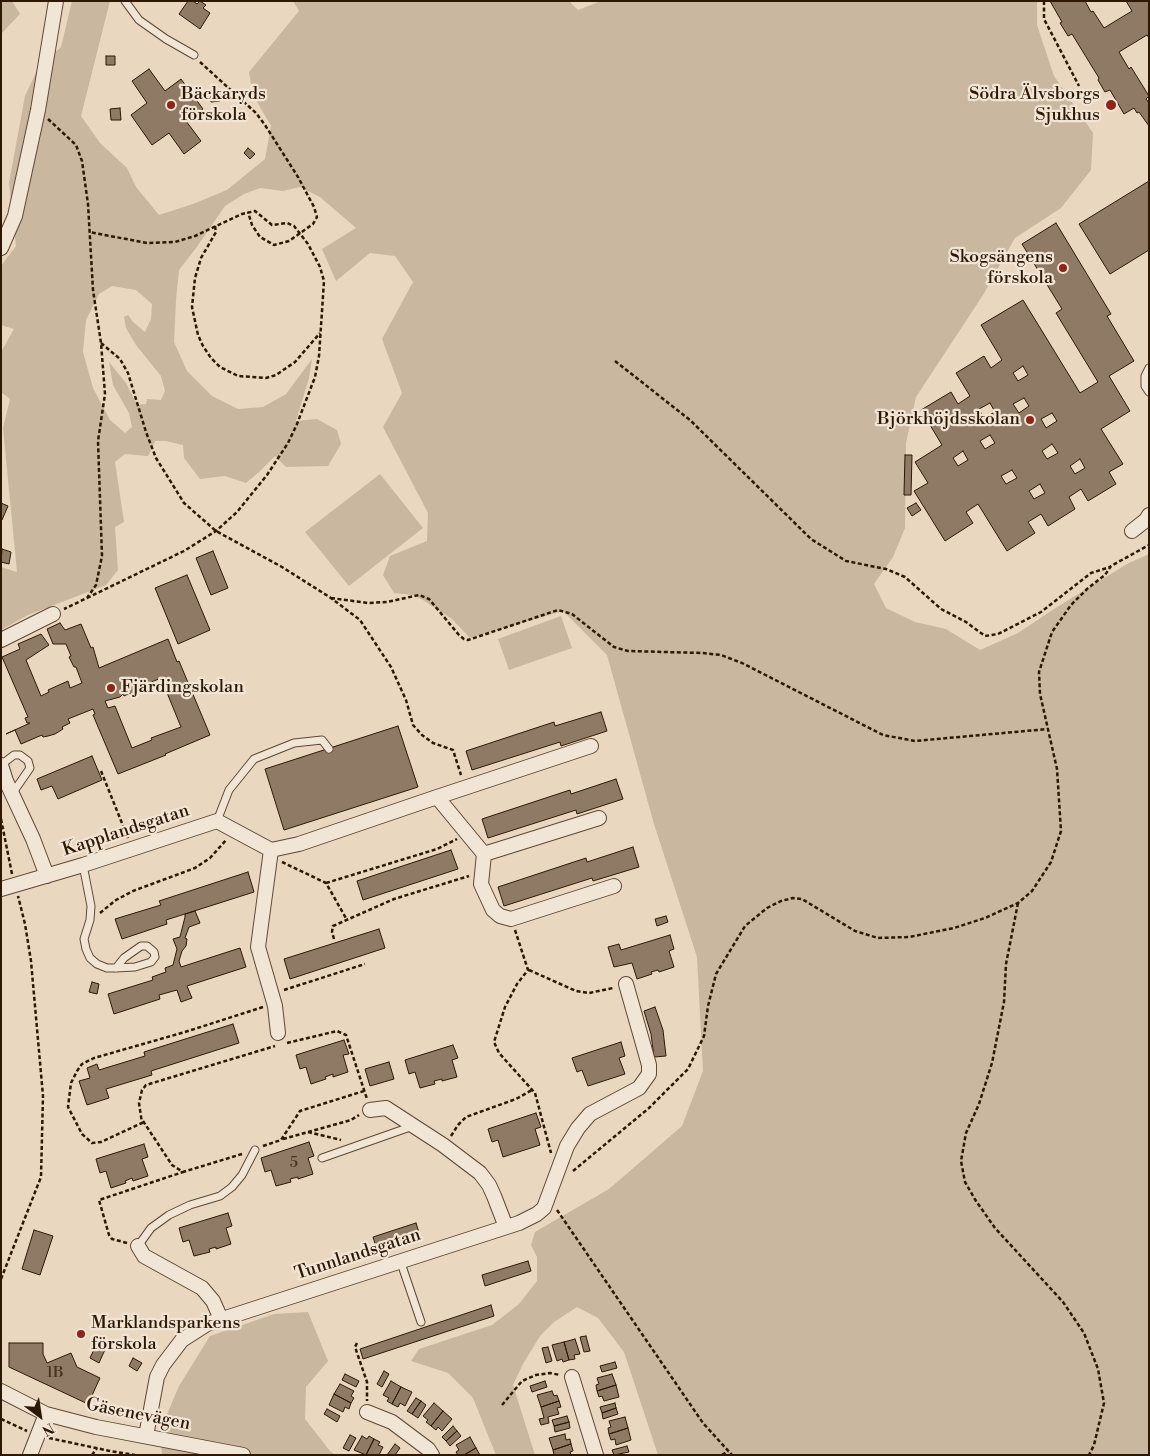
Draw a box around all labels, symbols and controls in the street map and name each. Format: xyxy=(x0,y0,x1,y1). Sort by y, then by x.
place label: Bäckaryds förskola xyxy=(181,84,266,126)
place label: Södra Älvsborgs Sjukhus xyxy=(969,84,1100,126)
marker: Södra Älvsborgs Sjukhus xyxy=(1104,98,1118,112)
marker: Bäckaryds förskola xyxy=(165,99,177,111)
place label: Skogsängens förskola xyxy=(950,247,1053,290)
marker: Skogsängens förskola xyxy=(1057,262,1069,274)
place label: Björkhöjdsskolan xyxy=(877,409,1020,431)
marker: Björkhöjdsskolan xyxy=(1024,414,1036,426)
place label: Fjärdingskolan xyxy=(121,677,244,699)
marker: Fjärdingskolan xyxy=(105,682,117,694)
street label: Kapplandsgatan xyxy=(60,800,192,862)
house number: 5 xyxy=(290,1154,298,1172)
street label: Tunnlandsgatan xyxy=(292,1224,424,1286)
place label: Marklandsparkens förskola xyxy=(91,1313,240,1356)
marker: Marklandsparkens förskola xyxy=(75,1328,87,1340)
house number: 1B xyxy=(46,1364,64,1382)
north arrow xyxy=(15,1391,65,1441)
street label: Gäsenevägen xyxy=(84,1394,192,1436)
text: N xyxy=(38,1418,57,1439)

